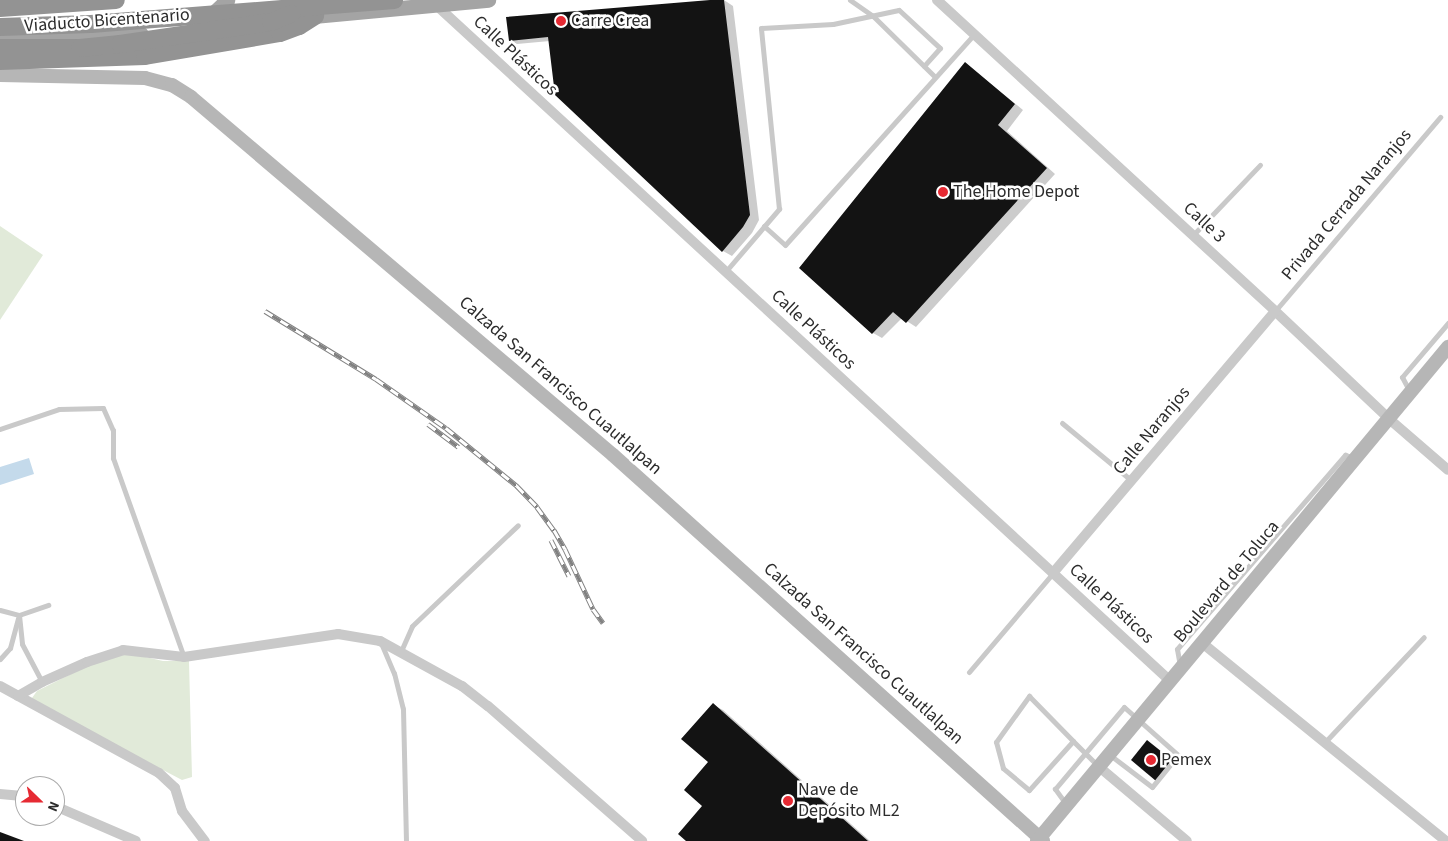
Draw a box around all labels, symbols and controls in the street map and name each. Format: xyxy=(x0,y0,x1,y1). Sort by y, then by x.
street label: Viaducto Bicentenario xyxy=(24,4,190,38)
place label: Carre Crea xyxy=(571,10,649,32)
street label: Calle Plásticos xyxy=(468,11,562,101)
marker: Carre Crea xyxy=(555,15,567,27)
street label: Privada Cerrada Naranjos xyxy=(1277,125,1417,285)
place label: The Home Depot xyxy=(953,181,1079,203)
marker: The Home Depot xyxy=(937,186,949,198)
street label: Calle 3 xyxy=(1178,198,1230,248)
street label: Calle Plásticos xyxy=(766,285,860,375)
street label: Calzada San Francisco Cuautlalpan xyxy=(454,292,666,480)
street label: Calle Naranjos xyxy=(1109,383,1195,479)
street label: Boulevard de Toluca xyxy=(1170,517,1284,647)
street label: Calzada San Francisco Cuautlalpan xyxy=(759,559,967,749)
street label: Calle Plásticos xyxy=(1064,559,1158,649)
place label: Pemex xyxy=(1161,749,1211,771)
marker: Pemex xyxy=(1145,754,1157,766)
north arrow xyxy=(15,776,65,826)
place label: Nave de Depósito ML2 xyxy=(798,780,900,822)
marker: Nave de Depósito ML2 xyxy=(782,795,794,807)
text: N xyxy=(42,798,64,814)

